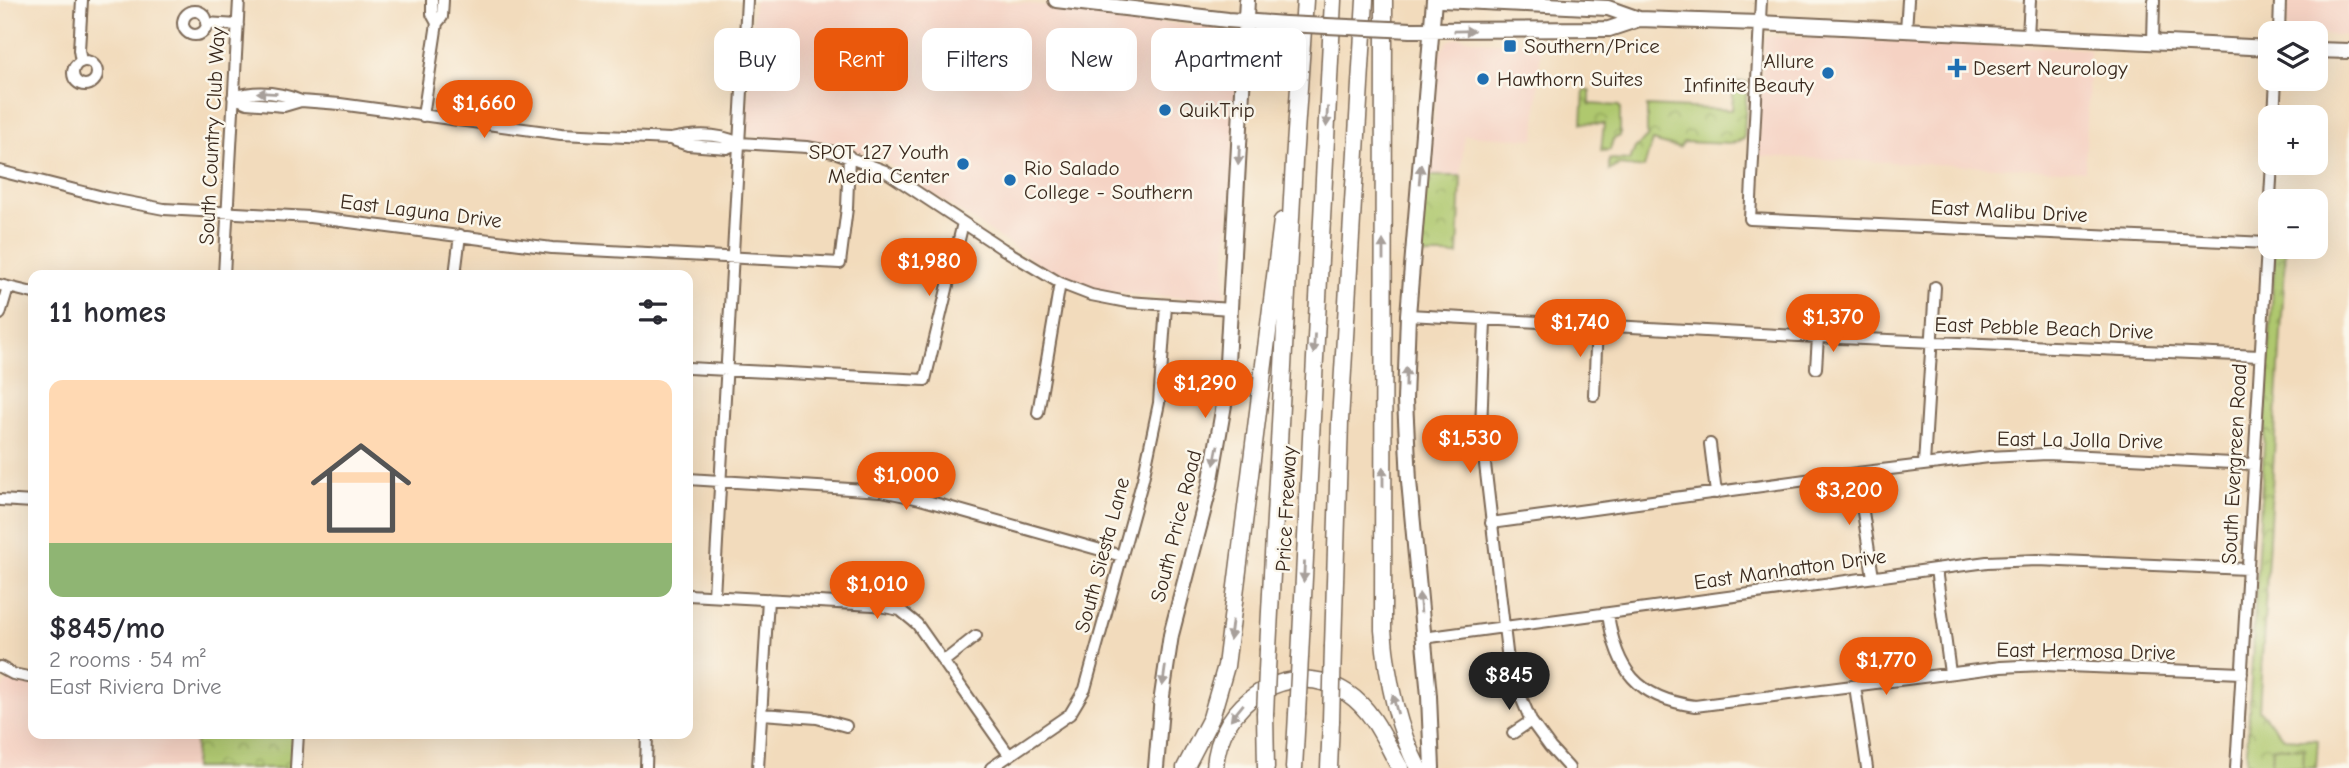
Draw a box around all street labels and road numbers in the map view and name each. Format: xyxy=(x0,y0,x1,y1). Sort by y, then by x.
street label: South Country Club Way xyxy=(194,26,230,246)
street label: East Laguna Drive xyxy=(339,189,503,233)
street label: East Malibu Drive xyxy=(1930,195,2088,227)
street label: East Pebble Beach Drive xyxy=(1934,312,2154,344)
street label: South Evergreen Road xyxy=(2217,363,2251,565)
street label: East La Jolla Drive xyxy=(1997,427,2163,453)
street label: Price Freeway xyxy=(1271,445,1301,573)
street label: South Price Road xyxy=(1146,448,1206,604)
street label: South Siesta Lane xyxy=(1070,475,1134,635)
street label: East Manhatton Drive xyxy=(1692,544,1888,594)
street label: East Hermosa Drive xyxy=(1996,637,2176,665)

